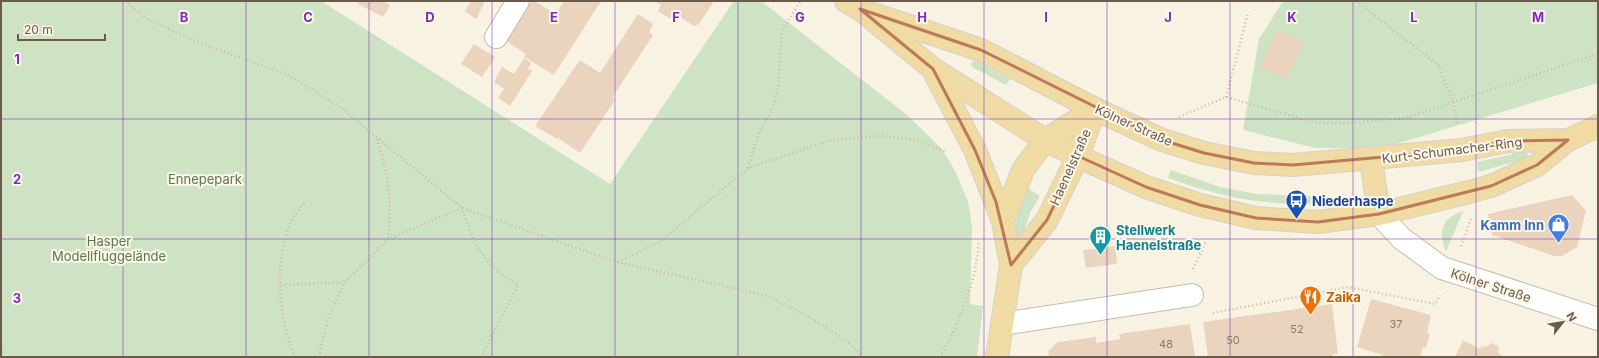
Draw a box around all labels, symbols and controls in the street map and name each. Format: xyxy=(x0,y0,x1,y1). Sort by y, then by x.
text: B xyxy=(180,9,189,25)
text: C xyxy=(303,9,313,25)
text: D xyxy=(425,9,435,25)
text: E xyxy=(550,9,558,25)
text: F xyxy=(672,9,680,25)
text: G xyxy=(795,9,805,25)
text: H xyxy=(917,9,927,25)
text: I xyxy=(1044,9,1048,25)
text: J xyxy=(1164,9,1172,25)
text: K xyxy=(1287,9,1297,25)
text: L xyxy=(1410,9,1418,25)
text: M xyxy=(1532,9,1544,25)
scale bar xyxy=(18,16,105,42)
text: 20 m xyxy=(24,22,53,37)
text: 1 xyxy=(14,51,20,67)
street label: Kölner Straße xyxy=(1093,101,1175,149)
street label: Haenelstraße xyxy=(1046,126,1094,208)
street label: Kurt-Schumacher-Ring xyxy=(1381,133,1523,167)
text: 2 xyxy=(13,171,21,187)
park label: Ennepepark xyxy=(168,171,242,187)
bus stop icon: Niederhaspe xyxy=(1284,188,1310,221)
place label: Niederhaspe xyxy=(1312,193,1394,209)
shop icon: Kamm Inn xyxy=(1546,212,1572,245)
place label: Kamm Inn xyxy=(1480,217,1544,233)
place label: Stellwerk Haenelstraße xyxy=(1116,222,1202,253)
building icon: Stellwerk Haenelstraße xyxy=(1087,224,1113,257)
park label: Hasper Modellfluggelände xyxy=(52,233,166,264)
street label: Kölner Straße xyxy=(1449,265,1533,305)
restaurant icon: Zaika xyxy=(1297,284,1323,317)
place label: Zaika xyxy=(1326,289,1361,305)
text: 3 xyxy=(13,290,21,306)
north arrow xyxy=(1543,302,1583,342)
text: N xyxy=(1563,310,1580,324)
house number: 37 xyxy=(1389,317,1403,331)
house number: 52 xyxy=(1290,322,1304,336)
house number: 50 xyxy=(1226,333,1240,347)
house number: 48 xyxy=(1159,337,1173,351)

